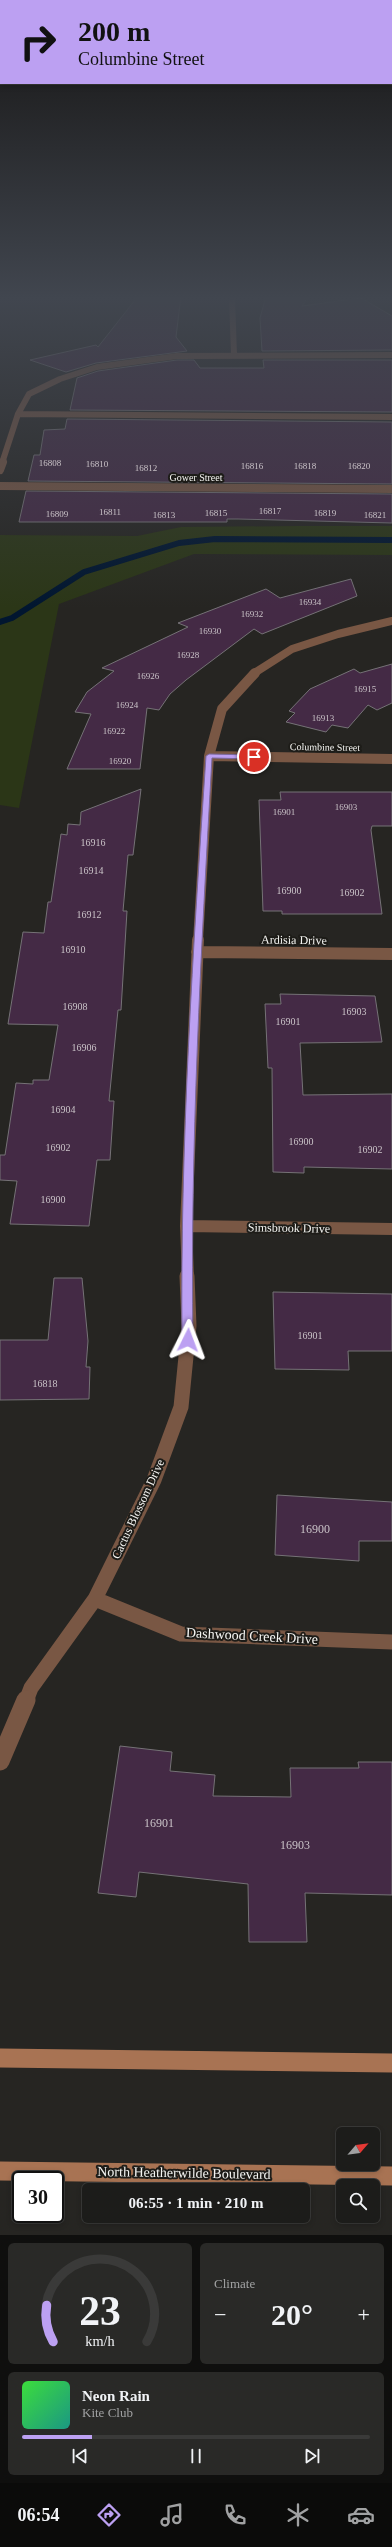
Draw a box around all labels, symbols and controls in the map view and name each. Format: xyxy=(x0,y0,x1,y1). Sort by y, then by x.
icon: right xyxy=(12,16,64,68)
text: 200 m xyxy=(78,16,150,47)
text: Columbine Street xyxy=(78,49,204,69)
house number: 16808 xyxy=(39,458,62,468)
house number: 16810 xyxy=(86,459,109,469)
house number: 16816 xyxy=(241,461,264,471)
house number: 16818 xyxy=(294,461,317,471)
house number: 16820 xyxy=(348,461,371,471)
house number: 16812 xyxy=(135,463,157,473)
street label: Gower Street xyxy=(169,472,223,483)
house number: 16817 xyxy=(259,506,282,516)
house number: 16811 xyxy=(99,507,121,517)
house number: 16815 xyxy=(205,508,228,518)
house number: 16819 xyxy=(314,508,337,518)
house number: 16809 xyxy=(46,509,69,519)
house number: 16813 xyxy=(153,510,176,520)
house number: 16821 xyxy=(364,510,386,520)
house number: 16934 xyxy=(299,597,322,607)
house number: 16932 xyxy=(241,609,263,619)
house number: 16930 xyxy=(199,626,222,636)
house number: 16928 xyxy=(177,650,200,660)
house number: 16926 xyxy=(137,671,160,681)
house number: 16915 xyxy=(354,684,377,694)
house number: 16924 xyxy=(116,700,139,710)
house number: 16913 xyxy=(312,713,335,723)
house number: 16922 xyxy=(103,726,125,736)
pin xyxy=(237,740,271,774)
street label: Columbine Street xyxy=(290,741,360,753)
icon: arrive xyxy=(243,746,265,768)
house number: 16920 xyxy=(109,756,132,766)
house number: 16903 xyxy=(335,802,358,812)
house number: 16901 xyxy=(273,807,295,817)
house number: 16916 xyxy=(81,837,106,848)
house number: 16914 xyxy=(79,865,104,876)
house number: 16900 xyxy=(277,885,302,896)
house number: 16902 xyxy=(340,887,365,898)
house number: 16912 xyxy=(77,909,102,920)
street label: Ardisia Drive xyxy=(261,932,327,948)
house number: 16910 xyxy=(61,944,86,955)
house number: 16908 xyxy=(63,1001,88,1012)
house number: 16903 xyxy=(342,1006,367,1017)
house number: 16901 xyxy=(276,1016,301,1027)
house number: 16906 xyxy=(72,1042,97,1053)
house number: 16904 xyxy=(51,1104,76,1115)
house number: 16900 xyxy=(289,1136,314,1147)
house number: 16902 xyxy=(46,1142,71,1153)
house number: 16902 xyxy=(358,1144,383,1155)
house number: 16900 xyxy=(41,1194,66,1205)
street label: Simsbrook Drive xyxy=(248,1220,330,1236)
position arrow xyxy=(167,1319,209,1361)
house number: 16901 xyxy=(298,1330,323,1341)
house number: 16818 xyxy=(33,1378,58,1389)
street label: Cactus Blossom Drive xyxy=(109,1457,167,1561)
house number: 16900 xyxy=(300,1522,330,1536)
street label: Dashwood Creek Drive xyxy=(186,1625,318,1647)
house number: 16901 xyxy=(144,1816,174,1830)
house number: 16903 xyxy=(280,1838,310,1852)
north arrow xyxy=(336,2127,380,2171)
map controls xyxy=(336,2127,380,2223)
street label: North Heatherwilde Boulevard xyxy=(97,2164,271,2182)
speed limit sign: 30 xyxy=(12,2171,64,2223)
button: search xyxy=(336,2179,380,2223)
text: 06:55 · 1 min · 210 m xyxy=(129,2195,264,2211)
text: Climate xyxy=(214,2276,255,2291)
text: 23 xyxy=(79,2287,121,2333)
text: 20° xyxy=(271,2298,313,2331)
text: − xyxy=(214,2302,226,2327)
text: + xyxy=(358,2302,370,2327)
text: km/h xyxy=(85,2332,115,2348)
text: Neon Rain xyxy=(82,2388,150,2404)
text: Kite Club xyxy=(82,2405,133,2420)
icon: previous xyxy=(69,2445,91,2467)
icon: pause xyxy=(185,2445,207,2467)
icon: next xyxy=(301,2445,323,2467)
icon: directions xyxy=(95,2501,123,2529)
icon: music xyxy=(158,2501,186,2529)
icon: phone xyxy=(221,2501,249,2529)
icon: climate xyxy=(284,2501,312,2529)
icon: car xyxy=(347,2501,375,2529)
text: 06:54 xyxy=(18,2505,60,2525)

